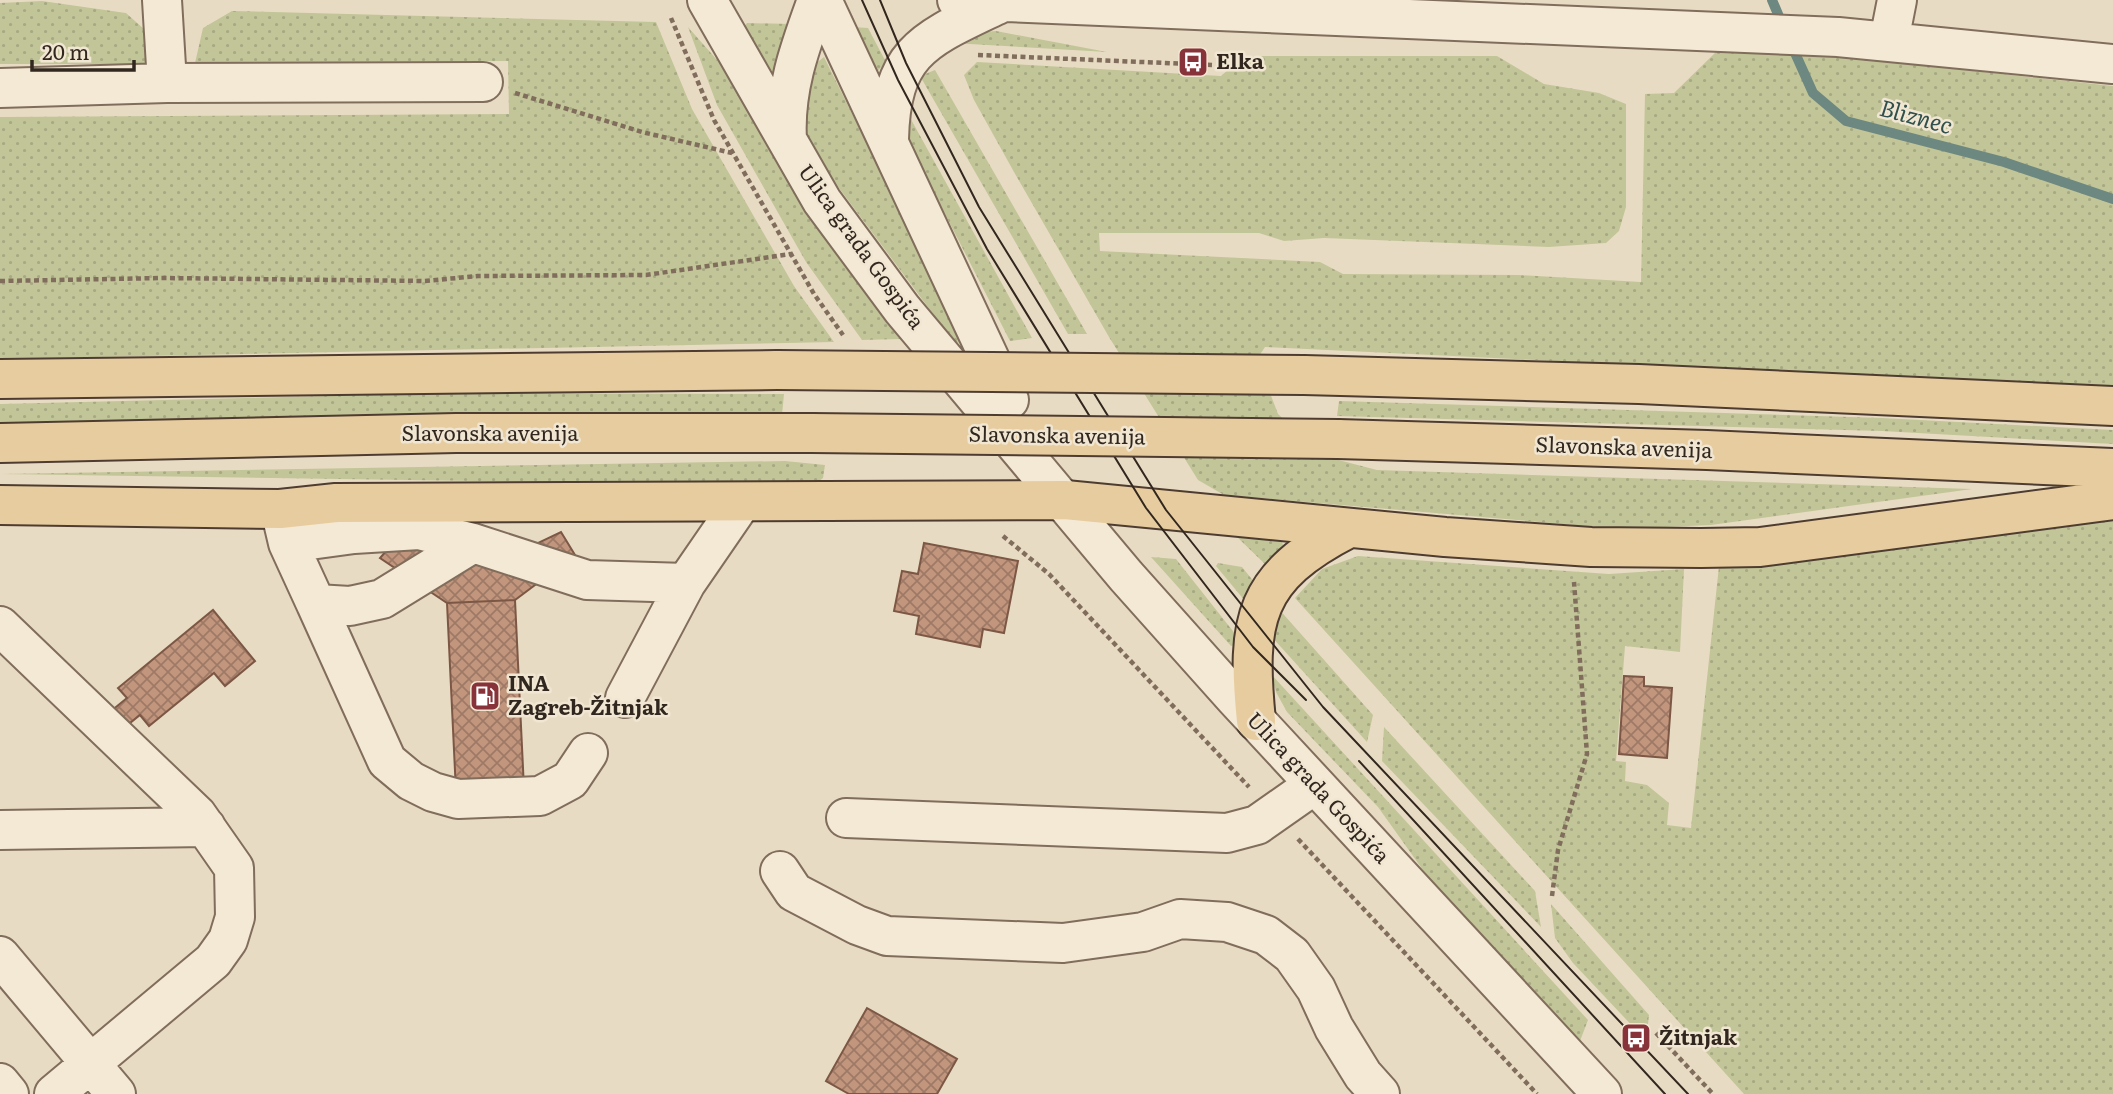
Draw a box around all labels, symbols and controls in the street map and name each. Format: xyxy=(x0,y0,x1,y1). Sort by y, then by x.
scale bar xyxy=(32,28,133,72)
text: 20 m xyxy=(42,35,89,66)
place label: Elka xyxy=(1216,44,1265,75)
bus stop icon: Elka xyxy=(1176,45,1210,79)
water label: Bliznec xyxy=(1876,89,1957,141)
street label: Ulica grada Gospića xyxy=(793,157,934,335)
street label: Slavonska avenija xyxy=(401,416,579,447)
street label: Slavonska avenija xyxy=(968,416,1146,451)
street label: Slavonska avenija xyxy=(1535,427,1714,464)
place label: INA Zagreb-Žitnjak xyxy=(508,666,669,721)
fuel station icon: INA Zagreb-Žitnjak xyxy=(468,679,502,713)
street label: Ulica grada Gospića xyxy=(1241,704,1399,869)
place label: Žitnjak xyxy=(1659,1020,1738,1051)
bus stop icon: Žitnjak xyxy=(1619,1021,1653,1055)

